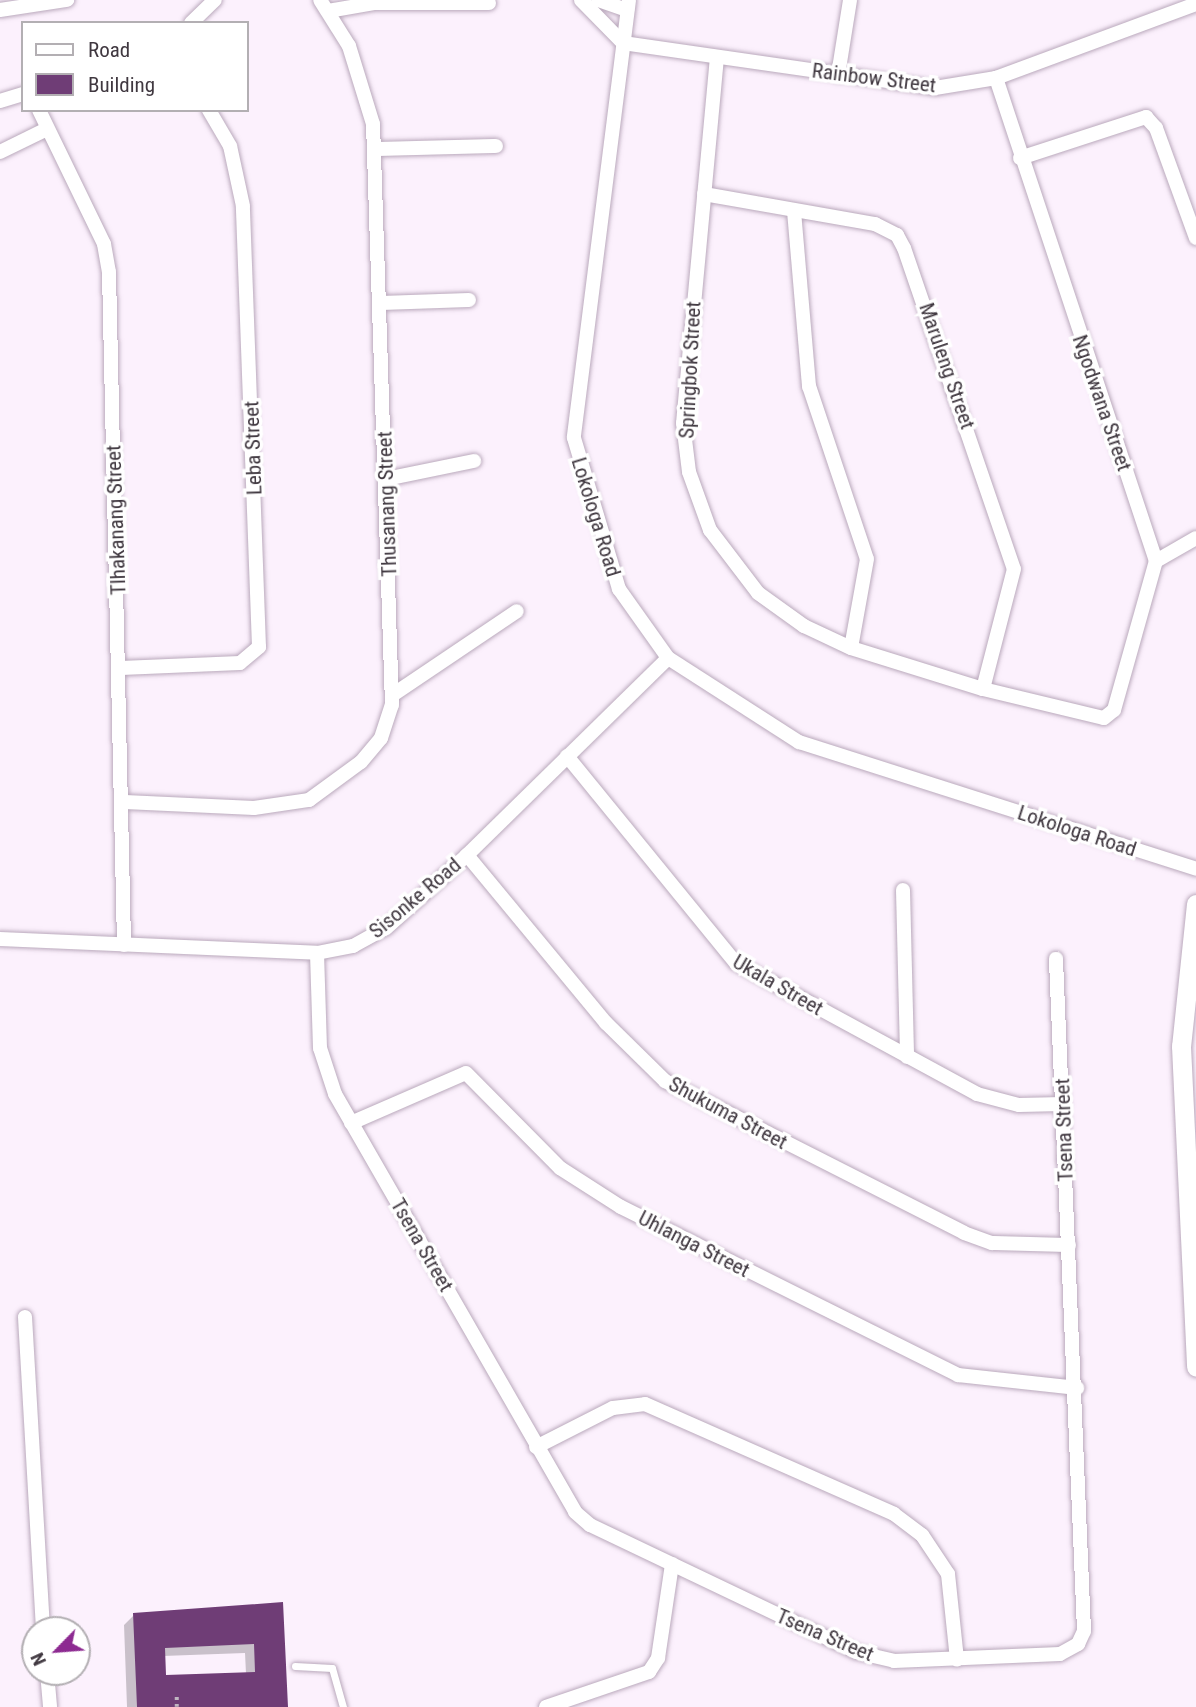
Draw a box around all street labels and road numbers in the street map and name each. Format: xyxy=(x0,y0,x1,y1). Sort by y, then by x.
street label: Rainbow Street xyxy=(811,58,937,98)
street label: Maruleng Street xyxy=(914,300,980,432)
street label: Springbok Street xyxy=(674,301,706,439)
street label: Ngodwana Street xyxy=(1067,332,1137,474)
street label: Leba Street xyxy=(239,400,267,496)
street label: Thusanang Street xyxy=(372,431,402,577)
street label: Tlhakanang Street xyxy=(101,444,131,596)
street label: Lokologa Road xyxy=(566,454,626,580)
street label: Lokologa Road xyxy=(1014,800,1140,862)
street label: Sisonke Road xyxy=(364,852,466,944)
street label: Ukala Street xyxy=(728,949,828,1021)
street label: Shukuma Street xyxy=(664,1071,792,1155)
street label: Tsena Street xyxy=(1050,1078,1078,1182)
street label: Tsena Street xyxy=(385,1194,459,1296)
street label: Uhlanga Street xyxy=(634,1205,754,1283)
street label: Tsena Street xyxy=(772,1603,878,1667)

